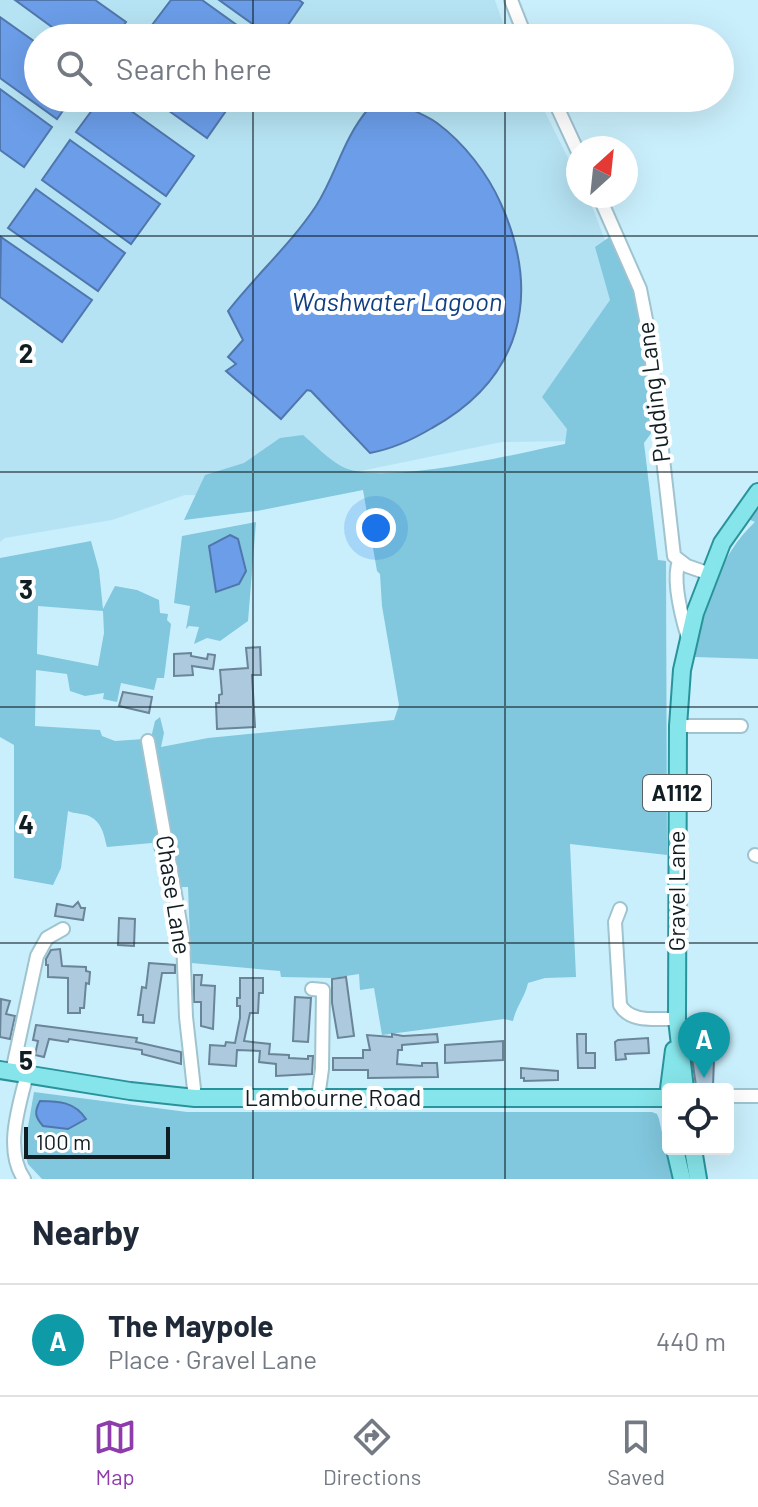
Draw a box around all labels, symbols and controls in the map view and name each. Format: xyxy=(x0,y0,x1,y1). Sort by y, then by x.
search box xyxy=(24,24,734,112)
icon: search xyxy=(52,46,96,90)
text: Search here xyxy=(116,50,272,86)
north arrow xyxy=(566,136,638,208)
water label: Washwater Lagoon xyxy=(292,285,502,316)
street label: Pudding Lane xyxy=(630,320,676,464)
text: 2 xyxy=(19,337,33,368)
your location xyxy=(356,508,396,548)
text: 3 xyxy=(19,573,33,604)
road number: A1112 xyxy=(643,775,711,811)
text: 4 xyxy=(18,808,34,839)
street label: Gravel Lane xyxy=(661,830,690,952)
street label: Chase Lane xyxy=(151,833,198,956)
pin: A xyxy=(678,1012,730,1078)
text: 5 xyxy=(19,1044,33,1075)
street label: Lambourne Road xyxy=(245,1082,421,1111)
map controls xyxy=(662,1083,734,1155)
button: locate xyxy=(662,1083,734,1155)
scale bar xyxy=(24,1123,170,1159)
text: 100 m xyxy=(36,1128,91,1154)
text: Nearby xyxy=(32,1211,140,1252)
text: The Maypole xyxy=(108,1307,274,1343)
text: A xyxy=(49,1325,67,1356)
text: 440 m xyxy=(656,1325,726,1356)
text: Place · Gravel Lane xyxy=(108,1343,317,1374)
tab: Map xyxy=(93,1415,137,1489)
tab: Directions xyxy=(323,1415,421,1489)
tab: Saved xyxy=(607,1415,665,1489)

